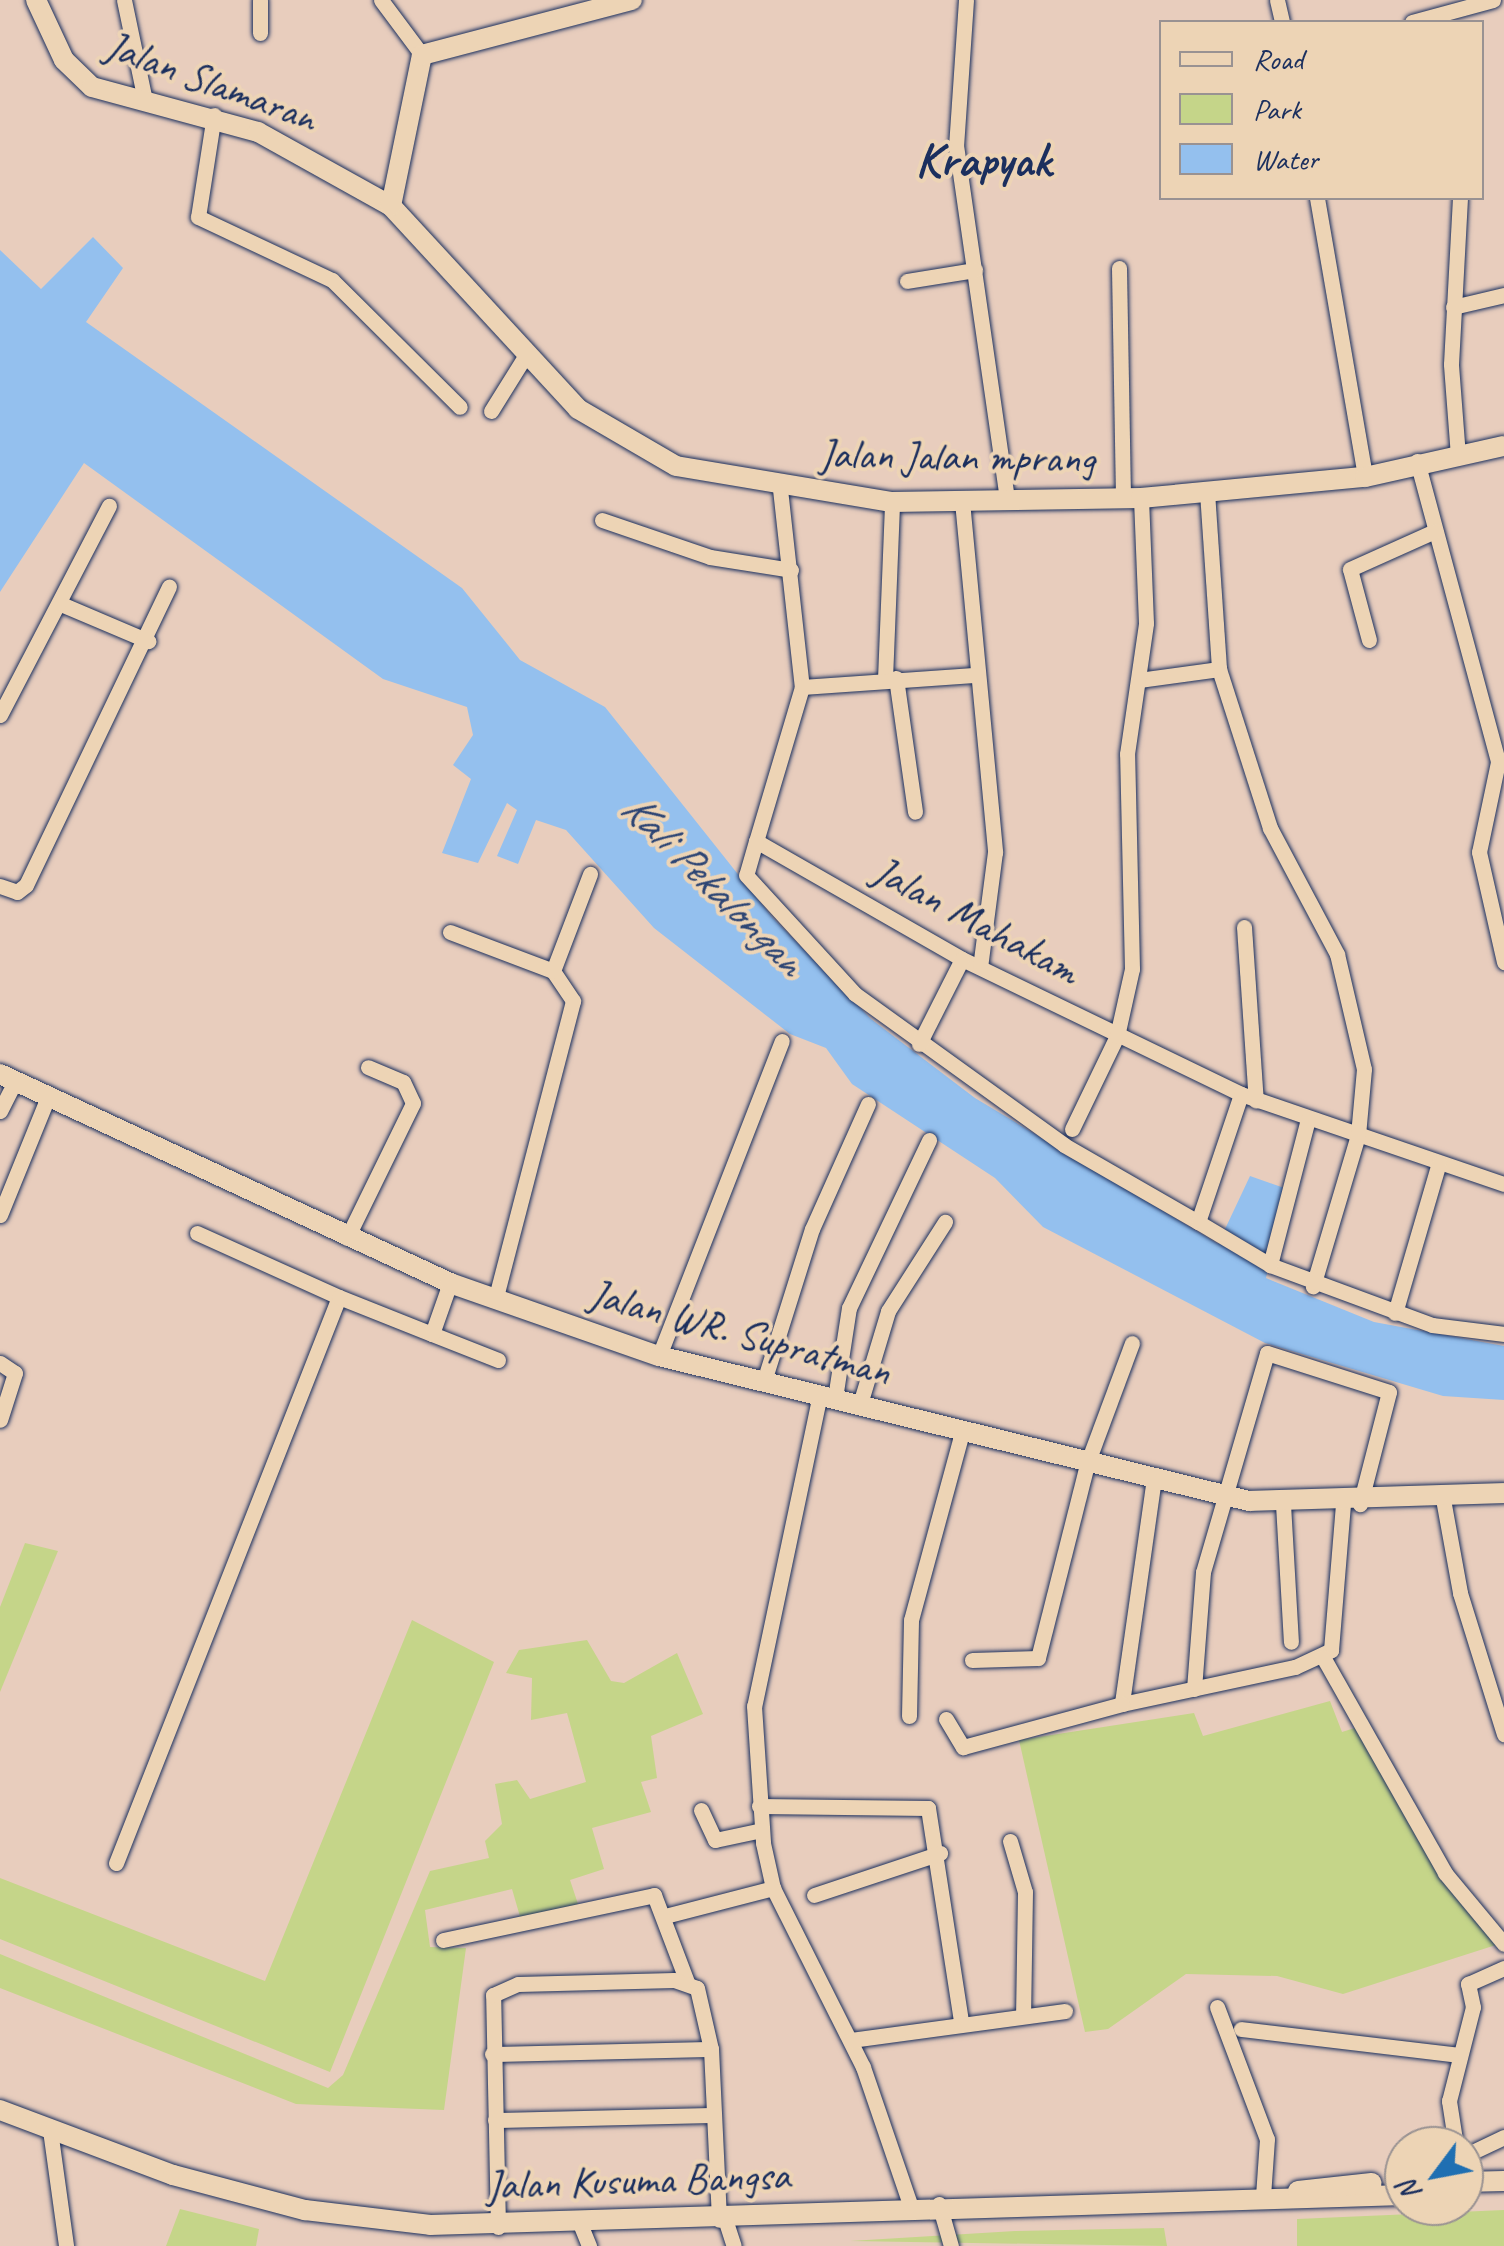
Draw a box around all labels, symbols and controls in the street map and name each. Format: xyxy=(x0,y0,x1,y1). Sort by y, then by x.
street label: Jalan Slamaran xyxy=(97,20,325,144)
legend xyxy=(1159,20,1484,200)
text: Road xyxy=(1253,40,1303,78)
text: Park xyxy=(1253,90,1301,128)
district label: Krapyak xyxy=(916,132,1050,190)
text: Water xyxy=(1253,140,1318,178)
street label: Jalan Jalan mprang xyxy=(819,429,1095,485)
water label: Kali Pekalongan xyxy=(611,782,815,986)
street label: Jalan Mahakam xyxy=(865,846,1087,996)
street label: Jalan WR. Supratman xyxy=(584,1269,896,1397)
north arrow xyxy=(1384,2126,1484,2226)
street label: Jalan Kusuma Bangsa xyxy=(484,2150,792,2212)
text: N xyxy=(1390,2174,1429,2208)

